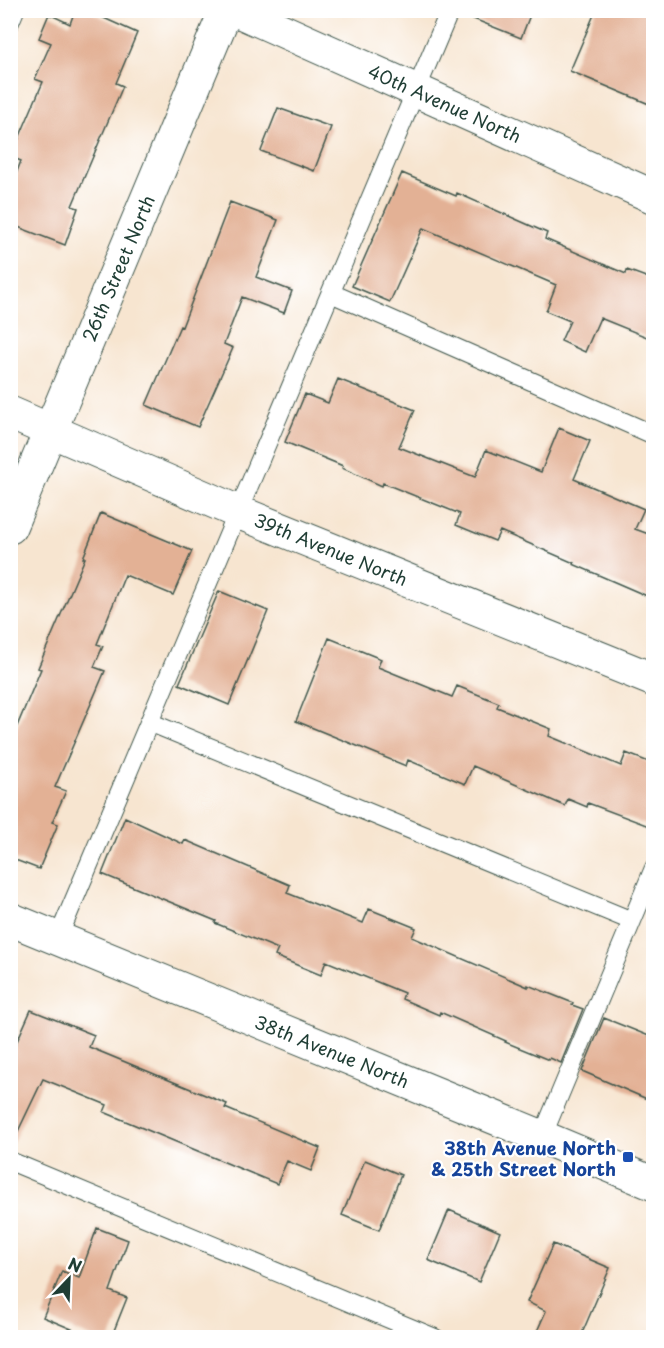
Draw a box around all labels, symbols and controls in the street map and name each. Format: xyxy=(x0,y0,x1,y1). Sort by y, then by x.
street label: 40th Avenue North xyxy=(364,57,526,149)
street label: 26th Street North xyxy=(75,191,161,345)
street label: 39th Avenue North xyxy=(250,506,412,592)
street label: 38th Avenue North xyxy=(251,1008,413,1094)
place label: 38th Avenue North & 25th Street North xyxy=(431,1134,616,1182)
marker: 38th Avenue North & 25th Street North xyxy=(621,1150,635,1164)
north arrow xyxy=(39,1249,99,1309)
text: N xyxy=(65,1251,86,1278)

